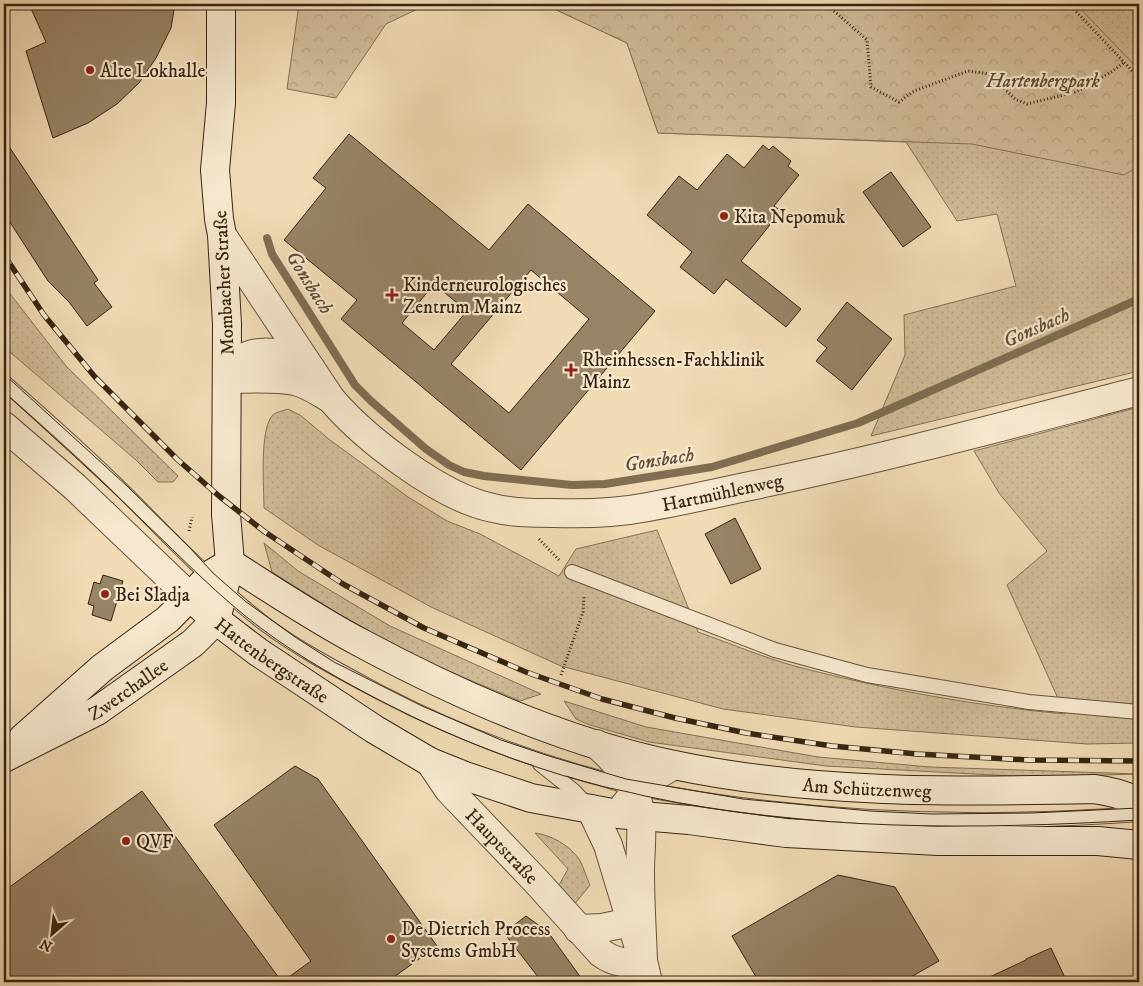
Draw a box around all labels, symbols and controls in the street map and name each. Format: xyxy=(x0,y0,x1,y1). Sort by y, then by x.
place label: Alte Lokhalle xyxy=(100,60,205,83)
marker: Alte Lokhalle xyxy=(84,64,96,76)
park label: Hartenbergpark xyxy=(985,70,1100,94)
place label: Kita Nepomuk xyxy=(734,206,846,229)
street label: Mombacher Straße xyxy=(209,210,240,356)
marker: Kita Nepomuk xyxy=(718,210,730,222)
water label: Gonsbach xyxy=(280,246,338,319)
place label: Kinderneurologisches Zentrum Mainz xyxy=(403,274,566,319)
marker: Kinderneurologisches Zentrum Mainz xyxy=(385,288,399,302)
water label: Gonsbach xyxy=(999,303,1074,354)
place label: Rheinhessen-Fachklinik Mainz xyxy=(582,349,765,394)
marker: Rheinhessen-Fachklinik Mainz xyxy=(564,363,578,377)
water label: Gonsbach xyxy=(623,443,696,478)
street label: Hartmühlenweg xyxy=(660,469,786,517)
place label: Bei Sladja xyxy=(115,584,190,607)
marker: Bei Sladja xyxy=(99,588,111,600)
street label: Hattenbergstraße xyxy=(210,613,333,709)
street label: Zwerchallee xyxy=(85,654,173,726)
street label: Am Schützenweg xyxy=(801,774,932,803)
street label: Hauptstraße xyxy=(460,804,543,889)
place label: QVF xyxy=(136,831,174,854)
marker: QVF xyxy=(120,835,132,847)
north arrow xyxy=(28,908,78,958)
place label: De Dietrich Process Systems GmbH xyxy=(401,918,550,963)
marker: De Dietrich Process Systems GmbH xyxy=(385,933,397,945)
text: N xyxy=(37,934,56,955)

